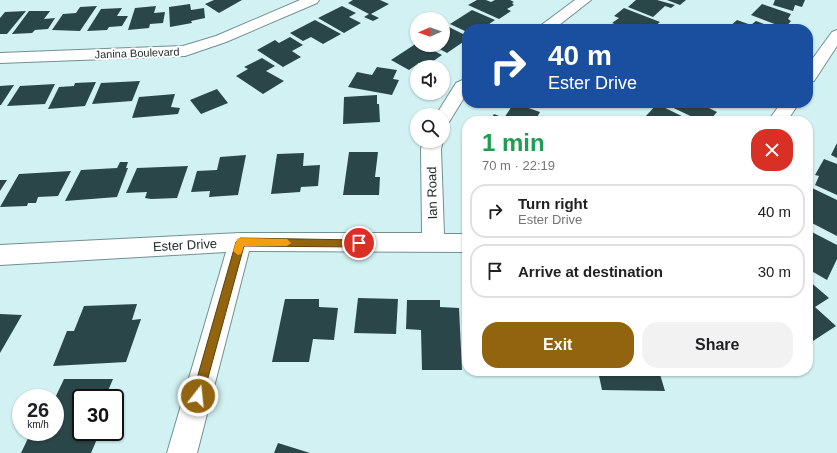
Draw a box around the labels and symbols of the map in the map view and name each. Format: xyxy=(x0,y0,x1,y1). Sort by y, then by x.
north arrow xyxy=(410,12,450,52)
street label: Janina Boulevard xyxy=(94,46,180,60)
street label: Ian Road xyxy=(424,166,440,220)
pin xyxy=(342,226,376,260)
street label: Ester Drive xyxy=(153,236,217,254)
position arrow xyxy=(177,375,219,417)
speed limit sign: 30 xyxy=(72,389,124,441)

